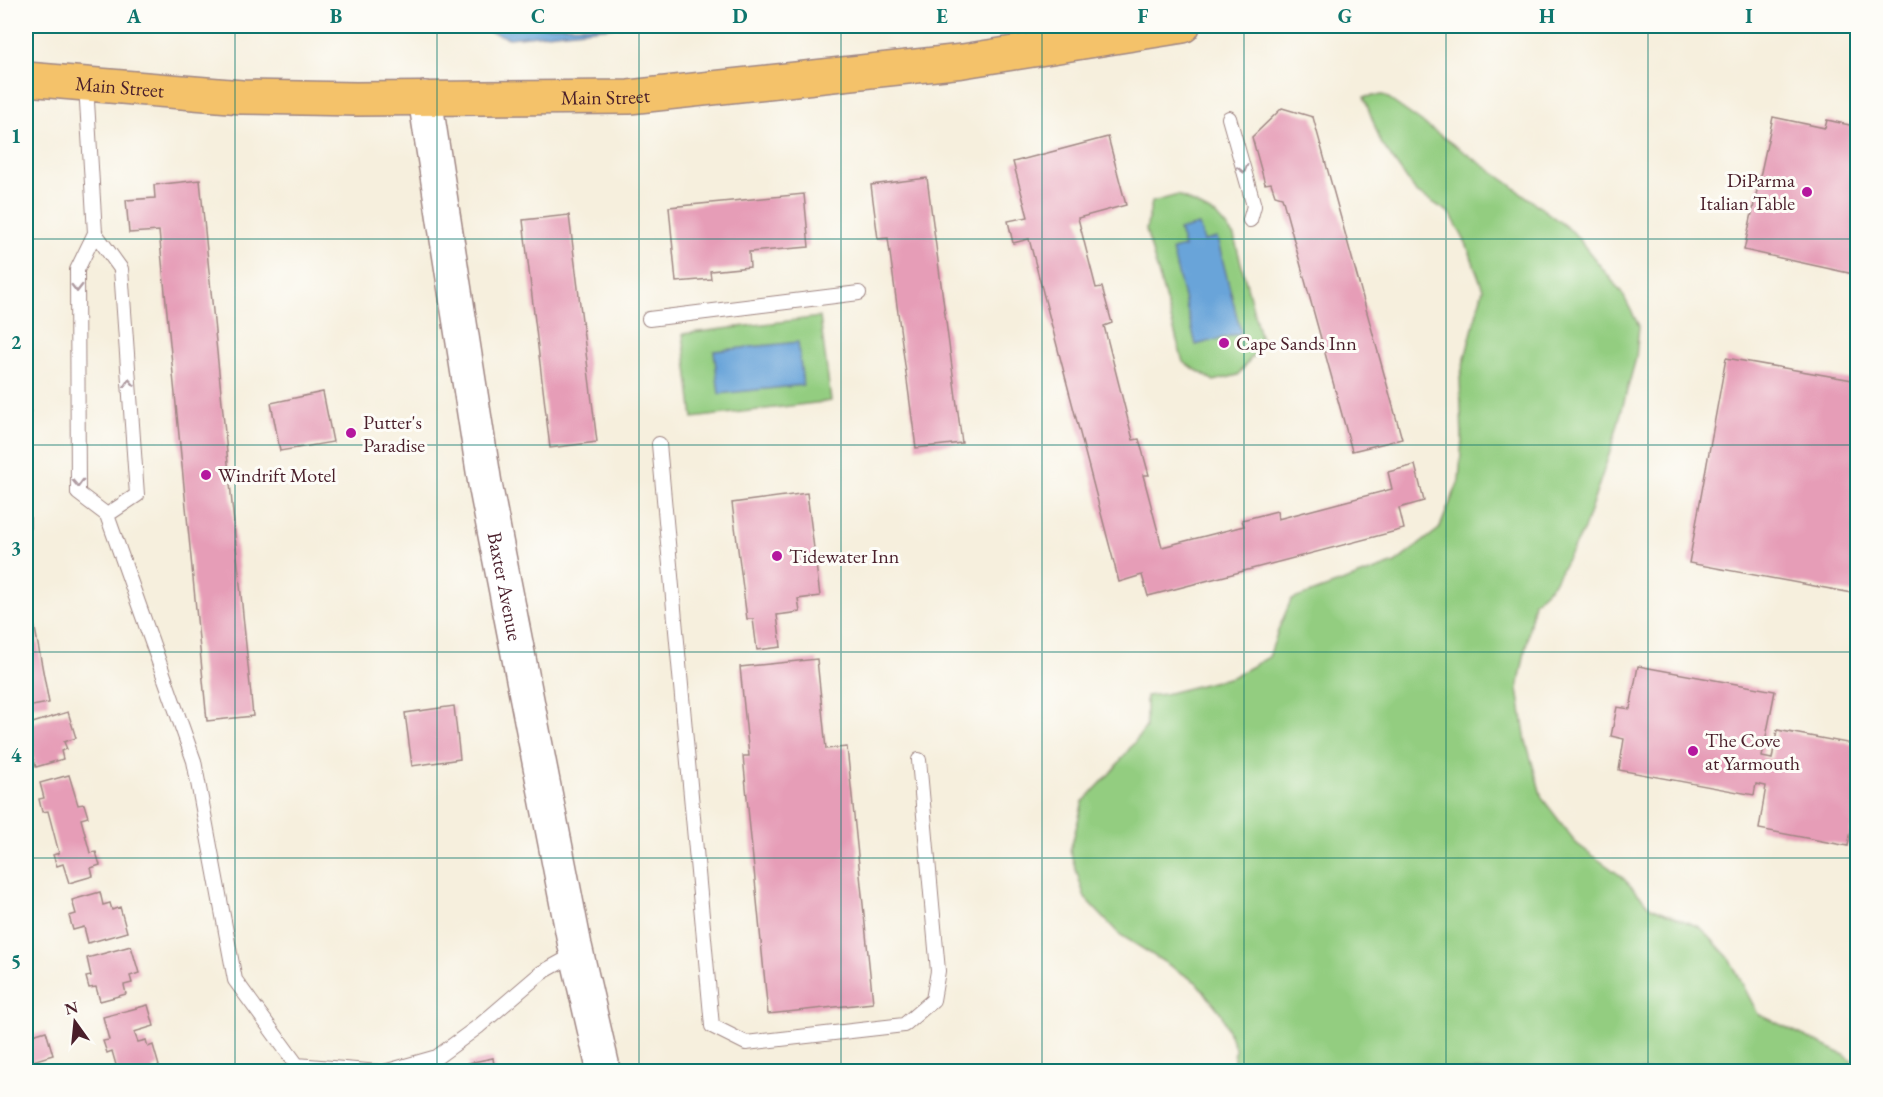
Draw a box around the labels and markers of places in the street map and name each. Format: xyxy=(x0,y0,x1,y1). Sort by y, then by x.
place label: DiParma Italian Table xyxy=(1700,167,1795,216)
marker: DiParma Italian Table xyxy=(1800,185,1814,199)
place label: Cape Sands Inn xyxy=(1236,330,1357,356)
marker: Cape Sands Inn xyxy=(1217,336,1231,350)
place label: Putter's Paradise xyxy=(363,409,425,458)
marker: Putter's Paradise xyxy=(344,426,358,440)
place label: Windrift Motel xyxy=(218,462,336,488)
marker: Windrift Motel xyxy=(199,468,213,482)
place label: Tidewater Inn xyxy=(789,543,900,569)
marker: Tidewater Inn xyxy=(770,549,784,563)
place label: The Cove at Yarmouth xyxy=(1705,727,1800,776)
marker: The Cove at Yarmouth xyxy=(1686,744,1700,758)

